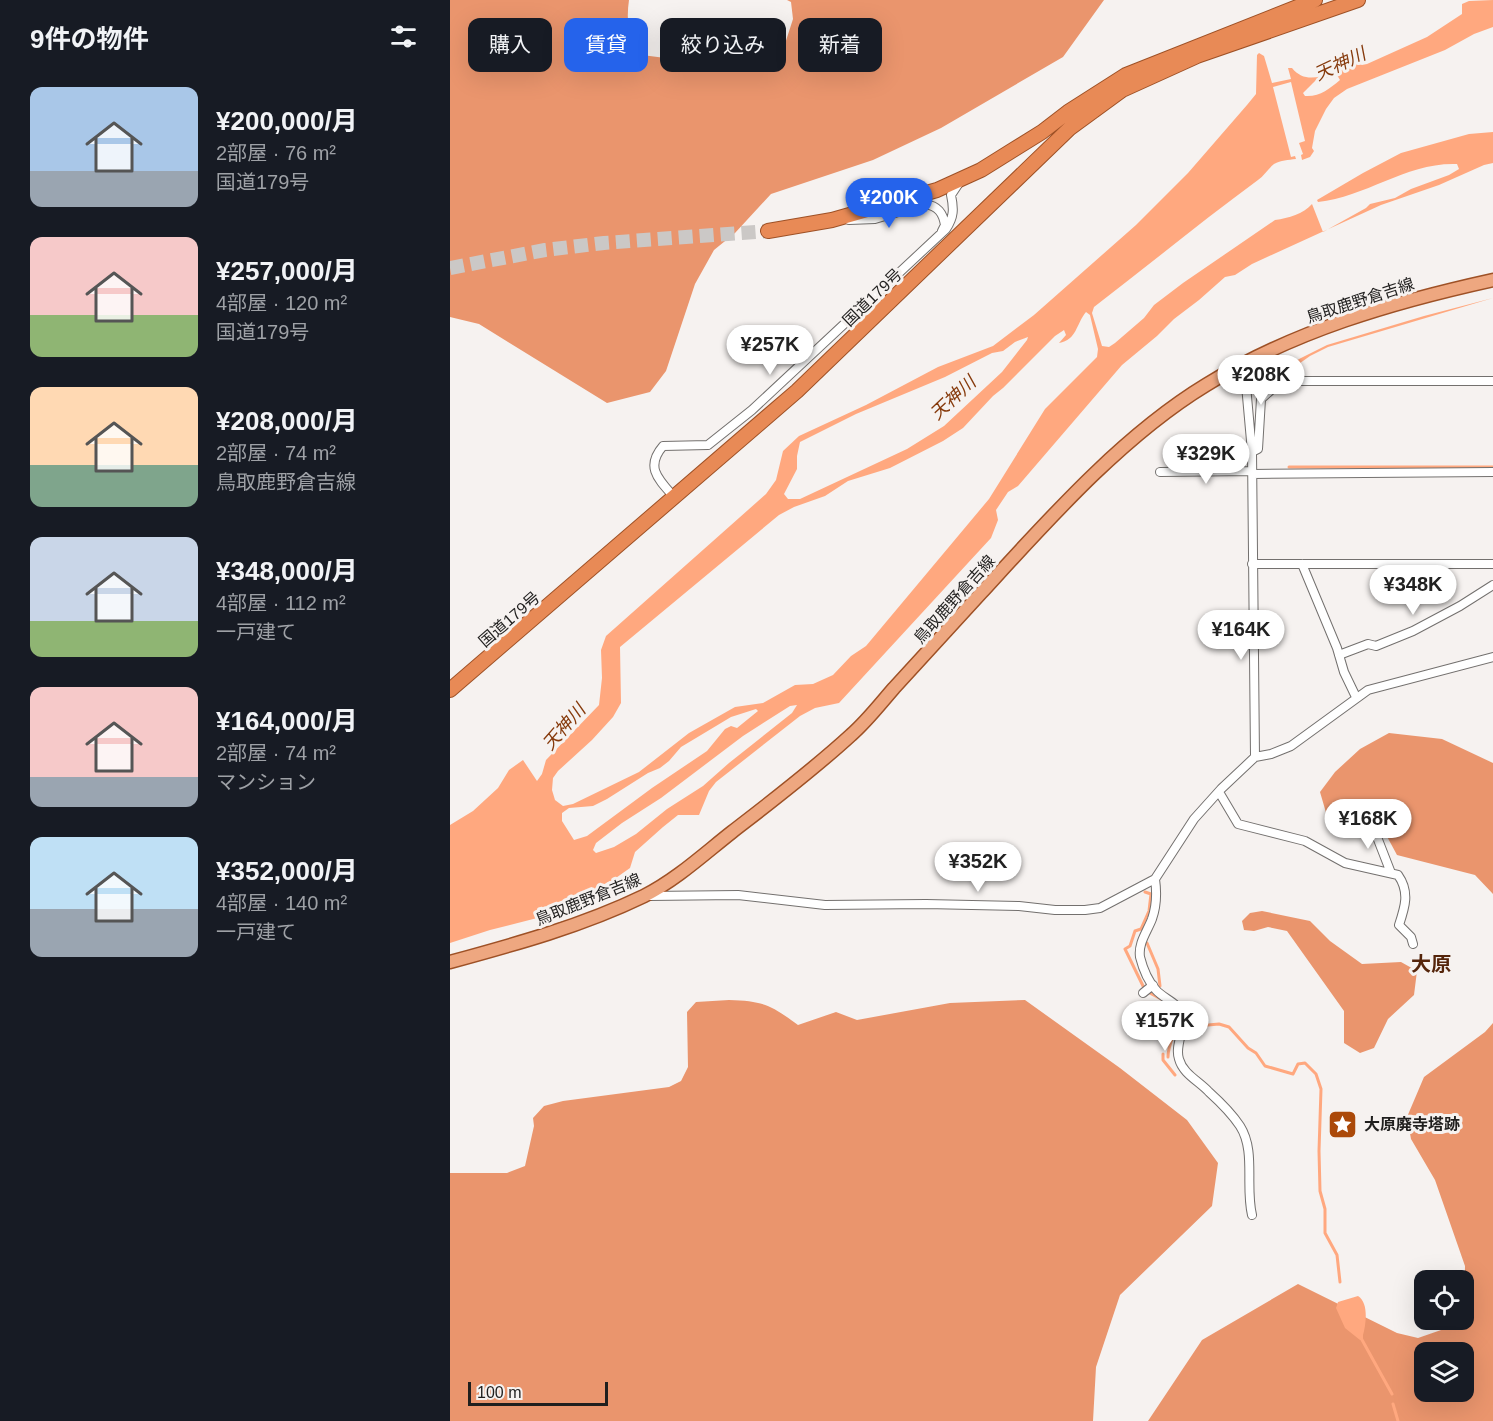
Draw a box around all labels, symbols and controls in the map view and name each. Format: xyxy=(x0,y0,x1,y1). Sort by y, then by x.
chip: 購入 xyxy=(468,18,552,72)
chip: 賃貸 xyxy=(564,18,648,72)
chip: 絞り込み xyxy=(660,18,786,72)
chip: 新着 xyxy=(798,18,882,72)
icon: filters xyxy=(387,20,420,53)
text: 9件の物件 xyxy=(30,24,148,54)
water label: 天神川 xyxy=(1311,43,1371,84)
text: ¥200,000/月 xyxy=(216,106,358,136)
icon: home xyxy=(78,111,150,183)
text: 2部屋 · 76 m² xyxy=(216,142,336,164)
text: 国道179号 xyxy=(216,171,309,193)
pin: ¥200K xyxy=(847,178,931,229)
text: ¥200K xyxy=(860,186,918,208)
text: ¥257,000/月 xyxy=(216,256,358,286)
icon: home xyxy=(78,261,150,333)
street label: 国道179号 xyxy=(840,265,905,329)
street label: 鳥取鹿野倉吉線 xyxy=(1304,275,1416,326)
text: 4部屋 · 120 m² xyxy=(216,292,347,314)
text: 国道179号 xyxy=(216,321,309,343)
pin: ¥257K xyxy=(728,325,812,376)
text: ¥257K xyxy=(741,333,799,355)
pin: ¥208K xyxy=(1219,355,1303,406)
text: ¥208K xyxy=(1232,363,1290,385)
water label: 天神川 xyxy=(926,371,981,424)
text: ¥208,000/月 xyxy=(216,406,358,436)
icon: home xyxy=(78,411,150,483)
pin: ¥329K xyxy=(1164,434,1248,485)
text: 2部屋 · 74 m² xyxy=(216,442,336,464)
text: ¥329K xyxy=(1177,442,1235,464)
text: 鳥取鹿野倉吉線 xyxy=(216,471,356,493)
street label: 鳥取鹿野倉吉線 xyxy=(911,552,998,647)
text: ¥348,000/月 xyxy=(216,556,358,586)
icon: home xyxy=(78,561,150,633)
pin: ¥348K xyxy=(1371,565,1455,616)
text: ¥348K xyxy=(1384,573,1442,595)
street label: 国道179号 xyxy=(476,588,543,650)
text: 4部屋 · 112 m² xyxy=(216,592,346,614)
pin: ¥164K xyxy=(1199,610,1283,661)
text: ¥164K xyxy=(1212,618,1270,640)
text: 一戸建て xyxy=(216,621,296,643)
water label: 天神川 xyxy=(539,699,591,754)
text: ¥164,000/月 xyxy=(216,706,358,736)
icon: home xyxy=(78,711,150,783)
text: 2部屋 · 74 m² xyxy=(216,742,336,764)
text: マンション xyxy=(216,771,316,793)
pin: ¥168K xyxy=(1326,799,1410,850)
text: ¥168K xyxy=(1339,807,1397,829)
pin: ¥352K xyxy=(936,842,1020,893)
text: ¥352K xyxy=(949,850,1007,872)
text: ¥352,000/月 xyxy=(216,856,358,886)
icon: home xyxy=(78,861,150,933)
street label: 鳥取鹿野倉吉線 xyxy=(533,871,643,928)
text: 4部屋 · 140 m² xyxy=(216,892,347,914)
text: 一戸建て xyxy=(216,921,296,943)
district label: 大原 xyxy=(1411,953,1451,975)
pin: ¥157K xyxy=(1123,1001,1207,1052)
text: ¥157K xyxy=(1136,1009,1194,1031)
place icon: 大原廃寺塔跡 xyxy=(1327,1108,1359,1140)
place label: 大原廃寺塔跡 xyxy=(1364,1116,1460,1133)
map controls xyxy=(1414,1270,1474,1402)
button: locate xyxy=(1414,1270,1474,1330)
button: layers xyxy=(1414,1342,1474,1402)
scale bar xyxy=(468,1379,608,1406)
text: 100 m xyxy=(477,1384,521,1401)

